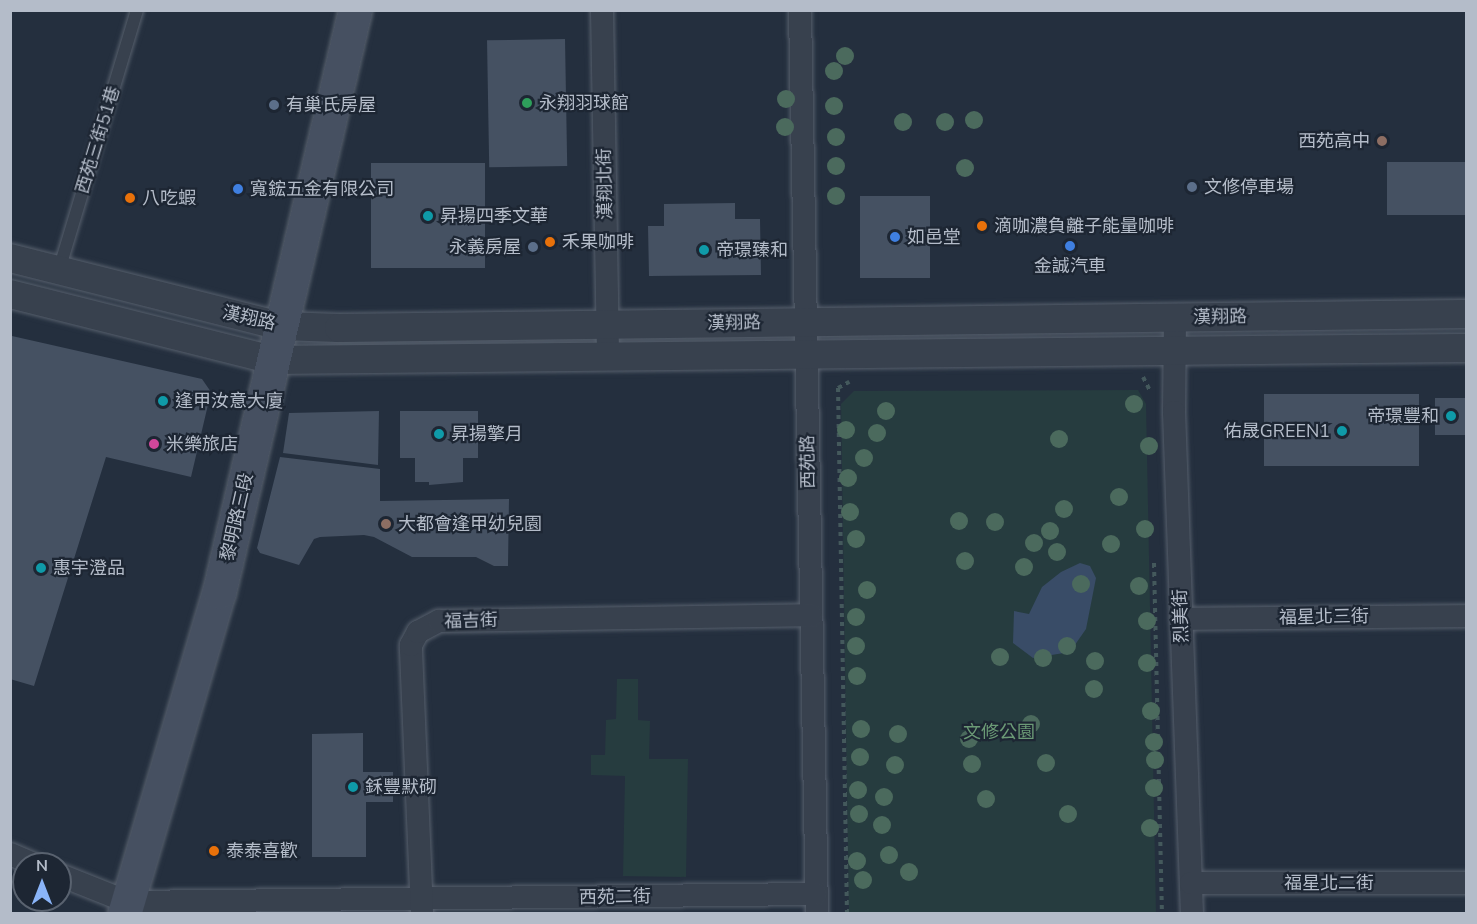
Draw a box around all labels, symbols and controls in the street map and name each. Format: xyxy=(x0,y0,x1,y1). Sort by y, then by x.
street label: 西苑三街51巷 xyxy=(71,83,125,197)
place label: 永翔羽球館 xyxy=(539,92,629,114)
place label: 有巢氏房屋 xyxy=(286,94,376,116)
marker: 永翔羽球館 xyxy=(520,96,534,110)
marker: 有巢氏房屋 xyxy=(267,98,281,112)
place label: 西苑高中 xyxy=(1298,130,1370,152)
marker: 西苑高中 xyxy=(1375,134,1389,148)
street label: 漢翔北街 xyxy=(594,148,616,220)
place label: 文修停車場 xyxy=(1204,176,1294,198)
place label: 寬鋐五金有限公司 xyxy=(250,178,394,200)
marker: 文修停車場 xyxy=(1185,180,1199,194)
marker: 寬鋐五金有限公司 xyxy=(231,182,245,196)
place label: 八吃蝦 xyxy=(142,187,196,209)
marker: 八吃蝦 xyxy=(123,191,137,205)
place label: 昇揚四季文華 xyxy=(440,205,548,227)
marker: 昇揚四季文華 xyxy=(421,209,435,223)
place label: 滴咖濃負離子能量咖啡 xyxy=(994,215,1174,237)
marker: 滴咖濃負離子能量咖啡 xyxy=(975,219,989,233)
place label: 如邑堂 xyxy=(907,226,961,248)
marker: 如邑堂 xyxy=(888,230,902,244)
place label: 禾果咖啡 xyxy=(562,231,634,253)
marker: 禾果咖啡 xyxy=(543,235,557,249)
place label: 永義房屋 xyxy=(449,236,521,258)
place label: 帝璟臻和 xyxy=(716,239,788,261)
marker: 金誠汽車 xyxy=(1063,239,1077,253)
marker: 永義房屋 xyxy=(526,240,540,254)
marker: 帝璟臻和 xyxy=(697,243,711,257)
place label: 金誠汽車 xyxy=(1034,255,1106,277)
street label: 漢翔路 xyxy=(220,301,278,335)
street label: 漢翔路 xyxy=(1193,306,1247,328)
street label: 漢翔路 xyxy=(707,312,761,334)
place label: 逢甲汝意大廈 xyxy=(175,390,283,412)
marker: 逢甲汝意大廈 xyxy=(156,394,170,408)
place label: 帝璟豐和 xyxy=(1367,405,1439,427)
marker: 帝璟豐和 xyxy=(1444,409,1458,423)
place label: 佑晟GREEN1 xyxy=(1224,420,1330,442)
place label: 昇揚擎月 xyxy=(451,423,523,445)
marker: 佑晟GREEN1 xyxy=(1335,424,1349,438)
marker: 昇揚擎月 xyxy=(432,427,446,441)
place label: 米樂旅店 xyxy=(166,433,238,455)
street label: 西苑路 xyxy=(797,435,819,489)
marker: 米樂旅店 xyxy=(147,437,161,451)
street label: 黎明路三段 xyxy=(216,471,258,563)
place label: 大都會逢甲幼兒園 xyxy=(398,513,542,535)
marker: 大都會逢甲幼兒園 xyxy=(379,517,393,531)
place label: 惠宇澄品 xyxy=(53,557,125,579)
marker: 惠宇澄品 xyxy=(34,561,48,575)
street label: 烈美街 xyxy=(1169,589,1193,643)
street label: 福星北三街 xyxy=(1279,605,1369,629)
street label: 福吉街 xyxy=(444,609,498,633)
park label: 文修公園 xyxy=(963,721,1035,743)
place label: 鉌豐默砌 xyxy=(365,776,437,798)
marker: 鉌豐默砌 xyxy=(346,780,360,794)
place label: 泰泰喜歡 xyxy=(226,840,298,862)
marker: 泰泰喜歡 xyxy=(207,844,221,858)
north arrow xyxy=(12,852,72,912)
text: N xyxy=(36,855,48,877)
street label: 福星北二街 xyxy=(1284,872,1374,894)
street label: 西苑二街 xyxy=(579,886,651,908)

